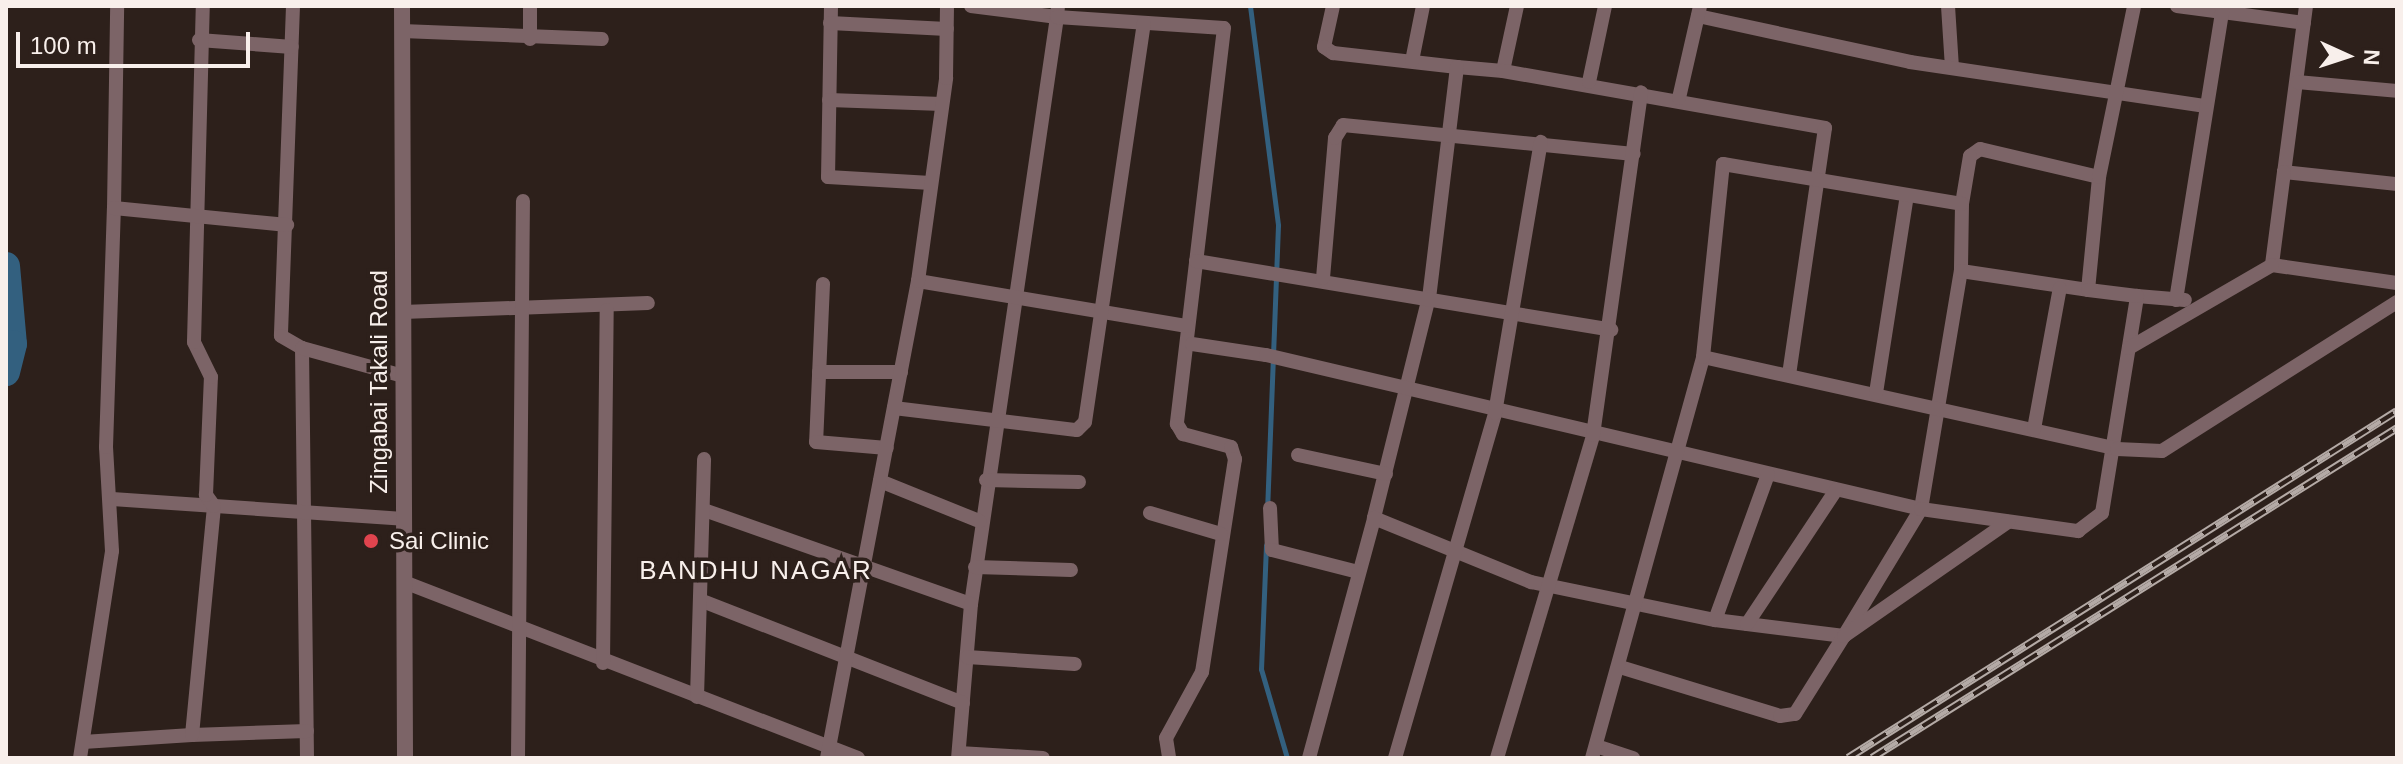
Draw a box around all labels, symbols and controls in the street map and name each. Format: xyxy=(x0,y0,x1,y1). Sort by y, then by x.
scale bar xyxy=(20,16,254,66)
north arrow xyxy=(2307,16,2387,96)
text: 100 m xyxy=(30,32,97,59)
text: N xyxy=(2359,49,2384,66)
street label: Zingabai Takali Road xyxy=(365,270,393,494)
place label: Sai Clinic xyxy=(389,527,489,555)
marker: Sai Clinic xyxy=(360,530,382,552)
district label: BANDHU NAGAR xyxy=(639,555,873,587)

